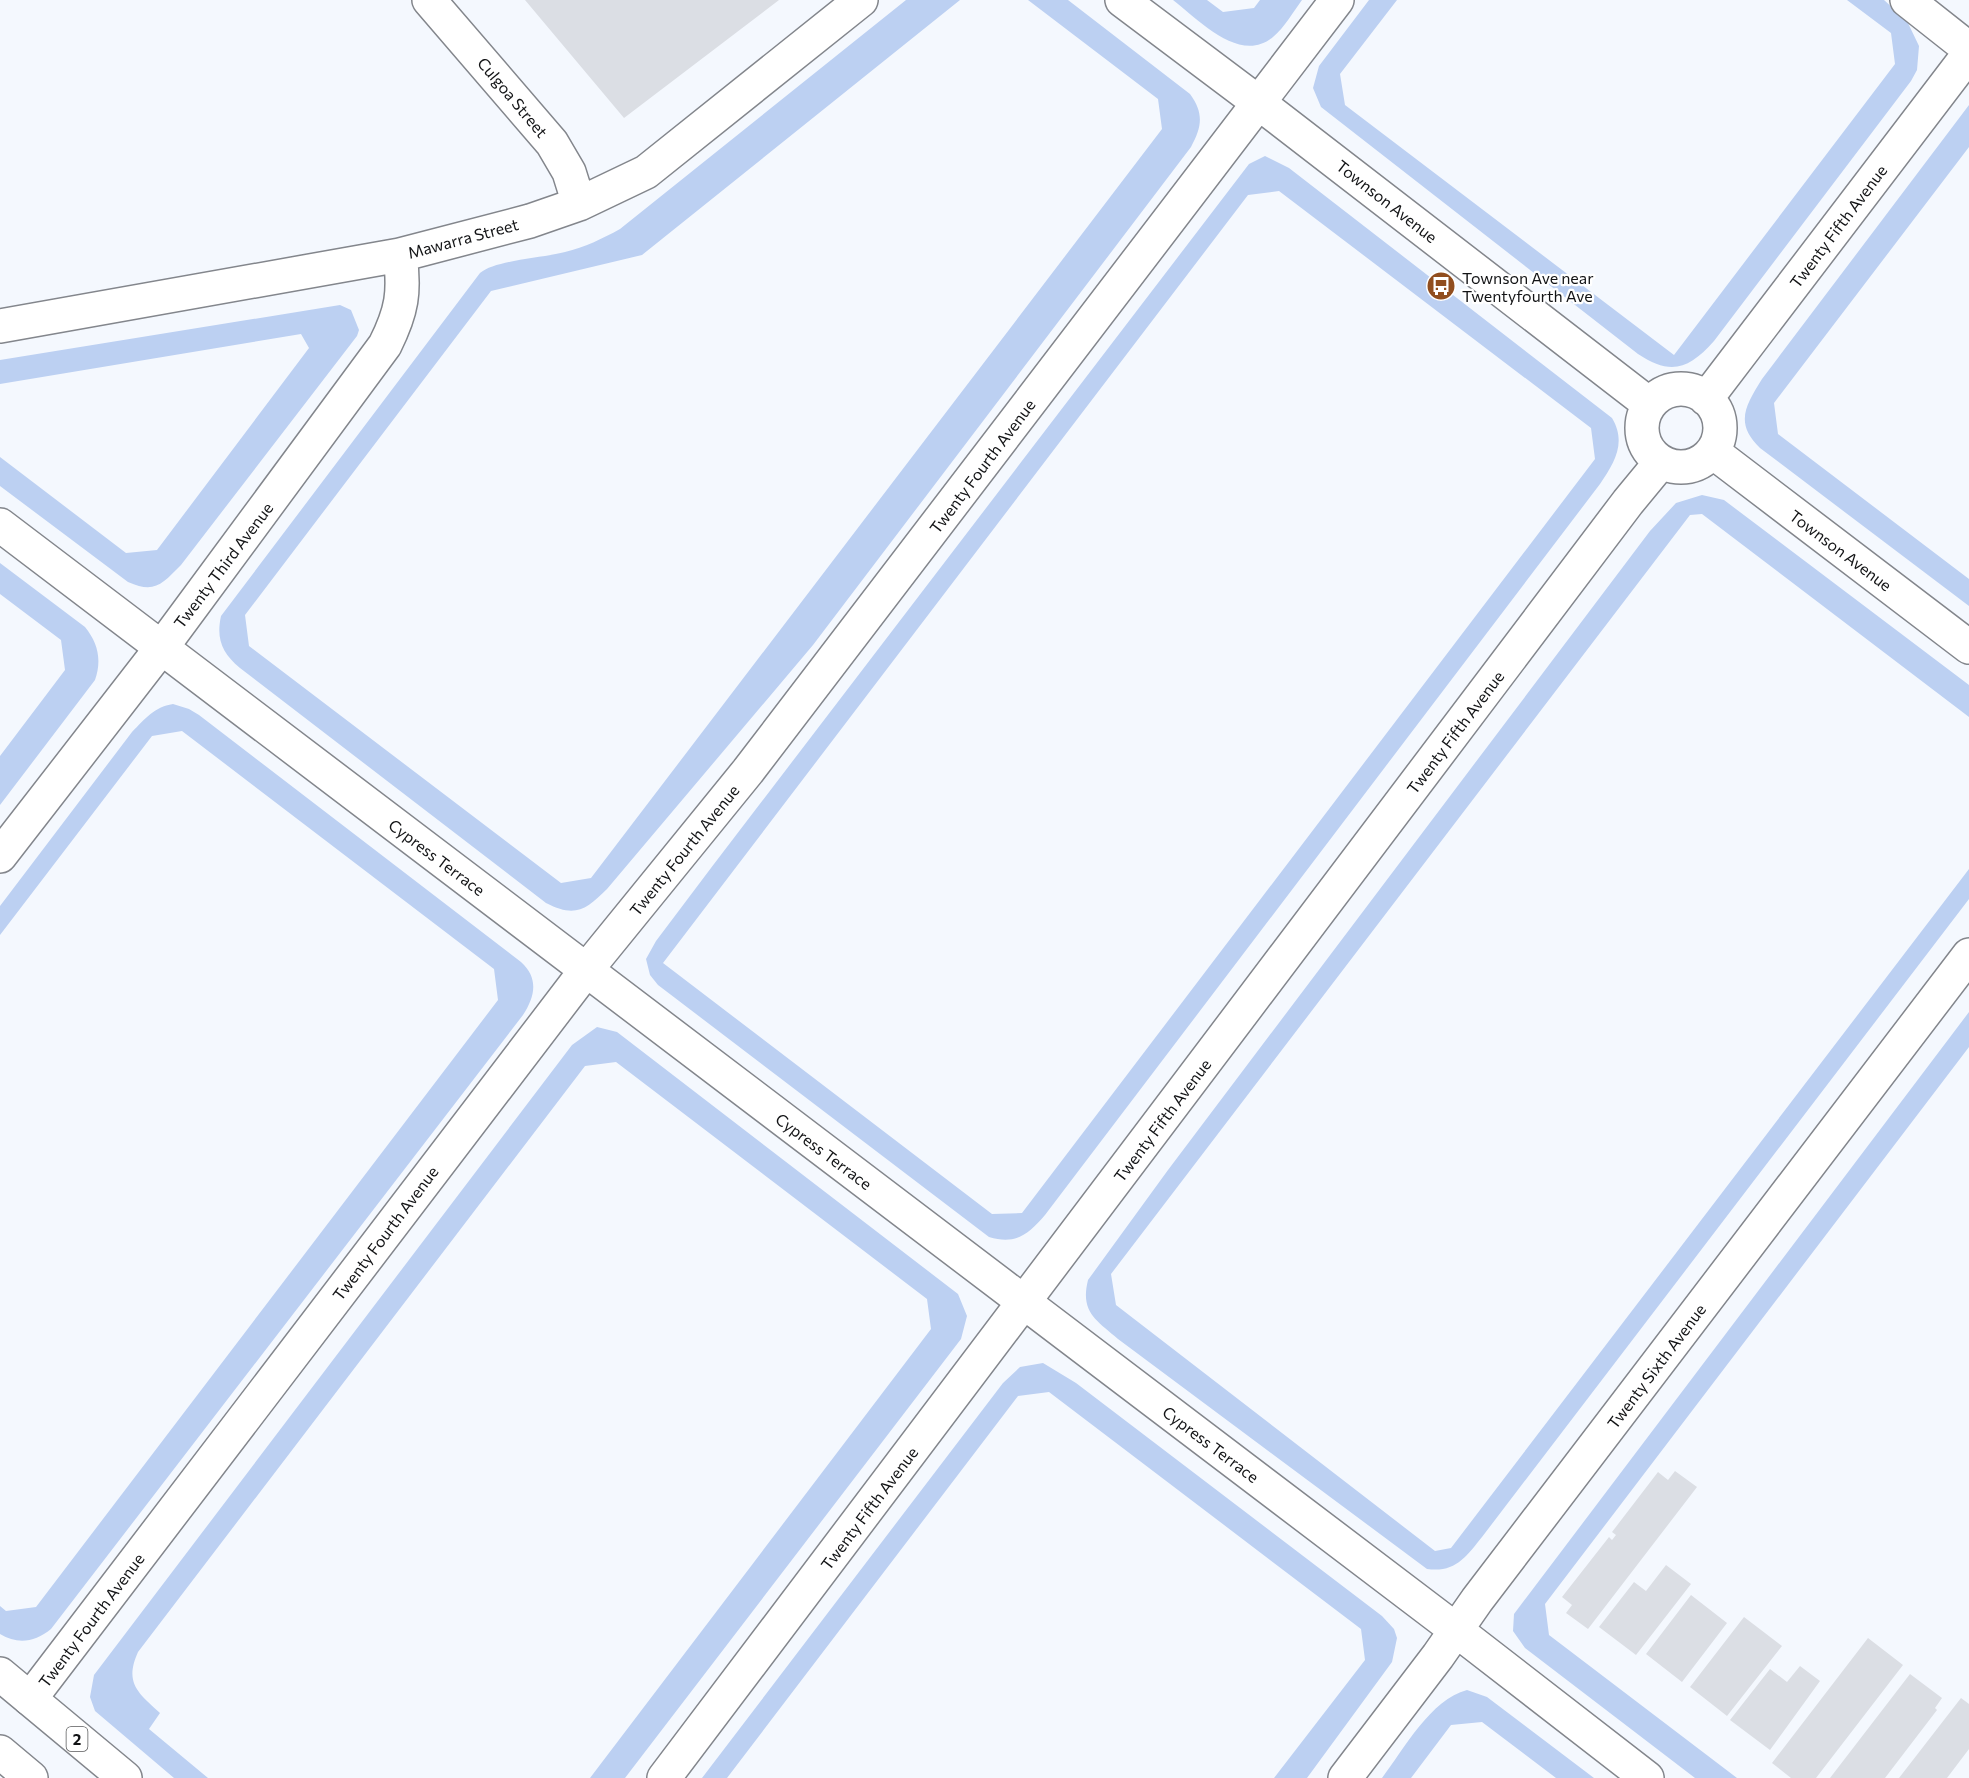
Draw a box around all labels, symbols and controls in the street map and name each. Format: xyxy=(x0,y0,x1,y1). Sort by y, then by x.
street label: Culgoa Street xyxy=(474,53,552,141)
street label: Townson Avenue xyxy=(1333,156,1441,246)
street label: Twenty Fifth Avenue xyxy=(1786,161,1890,291)
street label: Mawarra Street xyxy=(406,214,521,262)
place label: Townson Ave near Twentyfourth Ave xyxy=(1462,268,1594,305)
bus stop icon: Townson Ave near Twentyfourth Ave xyxy=(1425,270,1457,302)
street label: Twenty Fourth Avenue xyxy=(925,395,1039,537)
street label: Twenty Third Avenue xyxy=(170,498,276,632)
street label: Townson Avenue xyxy=(1786,505,1896,595)
street label: Twenty Fifth Avenue xyxy=(1403,667,1507,797)
street label: Twenty Fourth Avenue xyxy=(625,781,743,919)
street label: Cypress Terrace xyxy=(385,815,489,899)
street label: Twenty Fifth Avenue xyxy=(1110,1055,1214,1185)
street label: Cypress Terrace xyxy=(772,1109,876,1193)
street label: Twenty Fourth Avenue xyxy=(328,1162,442,1304)
street label: Twenty Sixth Avenue xyxy=(1603,1300,1709,1432)
street label: Cypress Terrace xyxy=(1159,1402,1263,1486)
street label: Twenty Fifth Avenue xyxy=(817,1443,921,1573)
street label: Twenty Fourth Avenue xyxy=(34,1549,148,1691)
road number: 2 xyxy=(66,1727,88,1751)

